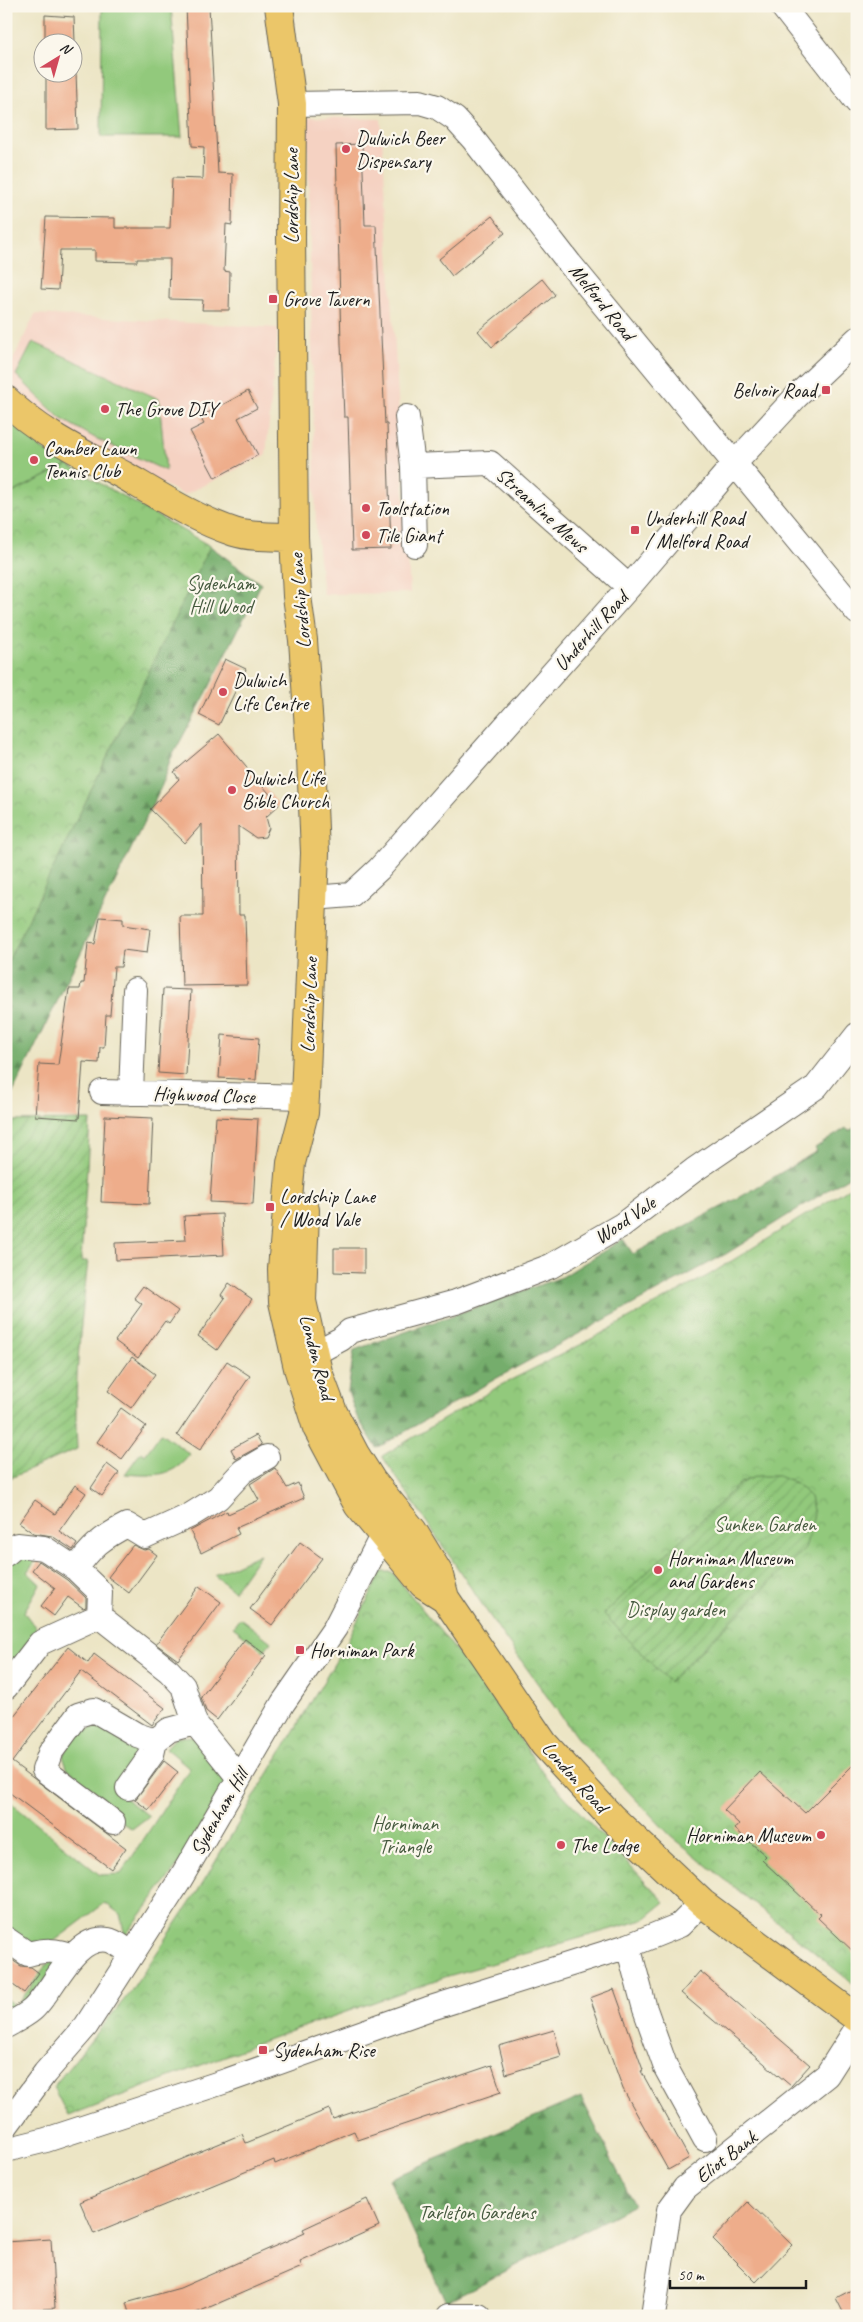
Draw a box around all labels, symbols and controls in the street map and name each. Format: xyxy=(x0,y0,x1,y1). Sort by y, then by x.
north arrow xyxy=(32,32,82,82)
text: N xyxy=(57,39,76,59)
place label: Dulwich Beer Dispensary xyxy=(356,126,447,174)
marker: Dulwich Beer Dispensary xyxy=(340,143,352,155)
street label: Lordship Lane xyxy=(279,147,304,244)
street label: Melford Road xyxy=(564,259,642,348)
place label: Grove Tavern xyxy=(283,287,371,312)
marker: Grove Tavern xyxy=(267,293,279,305)
place label: Belvoir Road xyxy=(733,378,819,403)
marker: Belvoir Road xyxy=(820,384,832,396)
place label: The Grove DIY xyxy=(115,397,221,422)
marker: The Grove DIY xyxy=(99,403,111,415)
place label: Camber Lawn Tennis Club xyxy=(44,436,138,484)
marker: Camber Lawn Tennis Club xyxy=(28,454,40,466)
street label: Streamline Mews xyxy=(491,462,595,559)
place label: Toolstation xyxy=(376,496,450,521)
marker: Toolstation xyxy=(360,502,372,514)
place label: Underhill Road / Melford Road xyxy=(645,506,751,554)
place label: Tile Giant xyxy=(376,523,445,548)
marker: Underhill Road / Melford Road xyxy=(629,524,641,536)
marker: Tile Giant xyxy=(360,529,372,541)
street label: Lordship Lane xyxy=(283,551,317,649)
park label: Sydenham Hill Wood xyxy=(186,571,257,619)
street label: Underhill Road xyxy=(549,584,636,676)
place label: Dulwich Life Centre xyxy=(233,668,310,716)
marker: Dulwich Life Centre xyxy=(217,686,229,698)
place label: Dulwich Life Bible Church xyxy=(242,766,330,814)
marker: Dulwich Life Bible Church xyxy=(226,784,238,796)
street label: Lordship Lane xyxy=(295,956,323,1053)
street label: Highwood Close xyxy=(153,1081,257,1109)
place label: Lordship Lane / Wood Vale xyxy=(280,1184,377,1232)
street label: Wood Vale xyxy=(590,1190,662,1249)
marker: Lordship Lane / Wood Vale xyxy=(264,1201,276,1213)
street label: London Road xyxy=(294,1311,341,1406)
park label: Sunken Garden xyxy=(714,1512,817,1537)
place label: Horniman Museum and Gardens xyxy=(668,1546,794,1594)
marker: Horniman Museum and Gardens xyxy=(652,1564,664,1576)
park label: Display garden xyxy=(627,1597,726,1622)
place label: Horniman Park xyxy=(310,1638,415,1663)
marker: Horniman Park xyxy=(294,1644,306,1656)
street label: London Road xyxy=(536,1736,616,1820)
street label: Sydenham Hill xyxy=(184,1761,256,1860)
park label: Horniman Triangle xyxy=(372,1811,439,1859)
place label: Horniman Museum xyxy=(686,1823,812,1848)
marker: Horniman Museum xyxy=(815,1829,827,1841)
place label: The Lodge xyxy=(571,1833,640,1858)
marker: The Lodge xyxy=(555,1839,567,1851)
place label: Sydenham Rise xyxy=(273,2038,376,2063)
marker: Sydenham Rise xyxy=(257,2044,269,2056)
street label: Eliot Bank xyxy=(690,2124,763,2189)
park label: Tarleton Gardens xyxy=(419,2200,537,2225)
scale bar xyxy=(670,2257,807,2289)
text: 50 m xyxy=(678,2266,705,2285)

